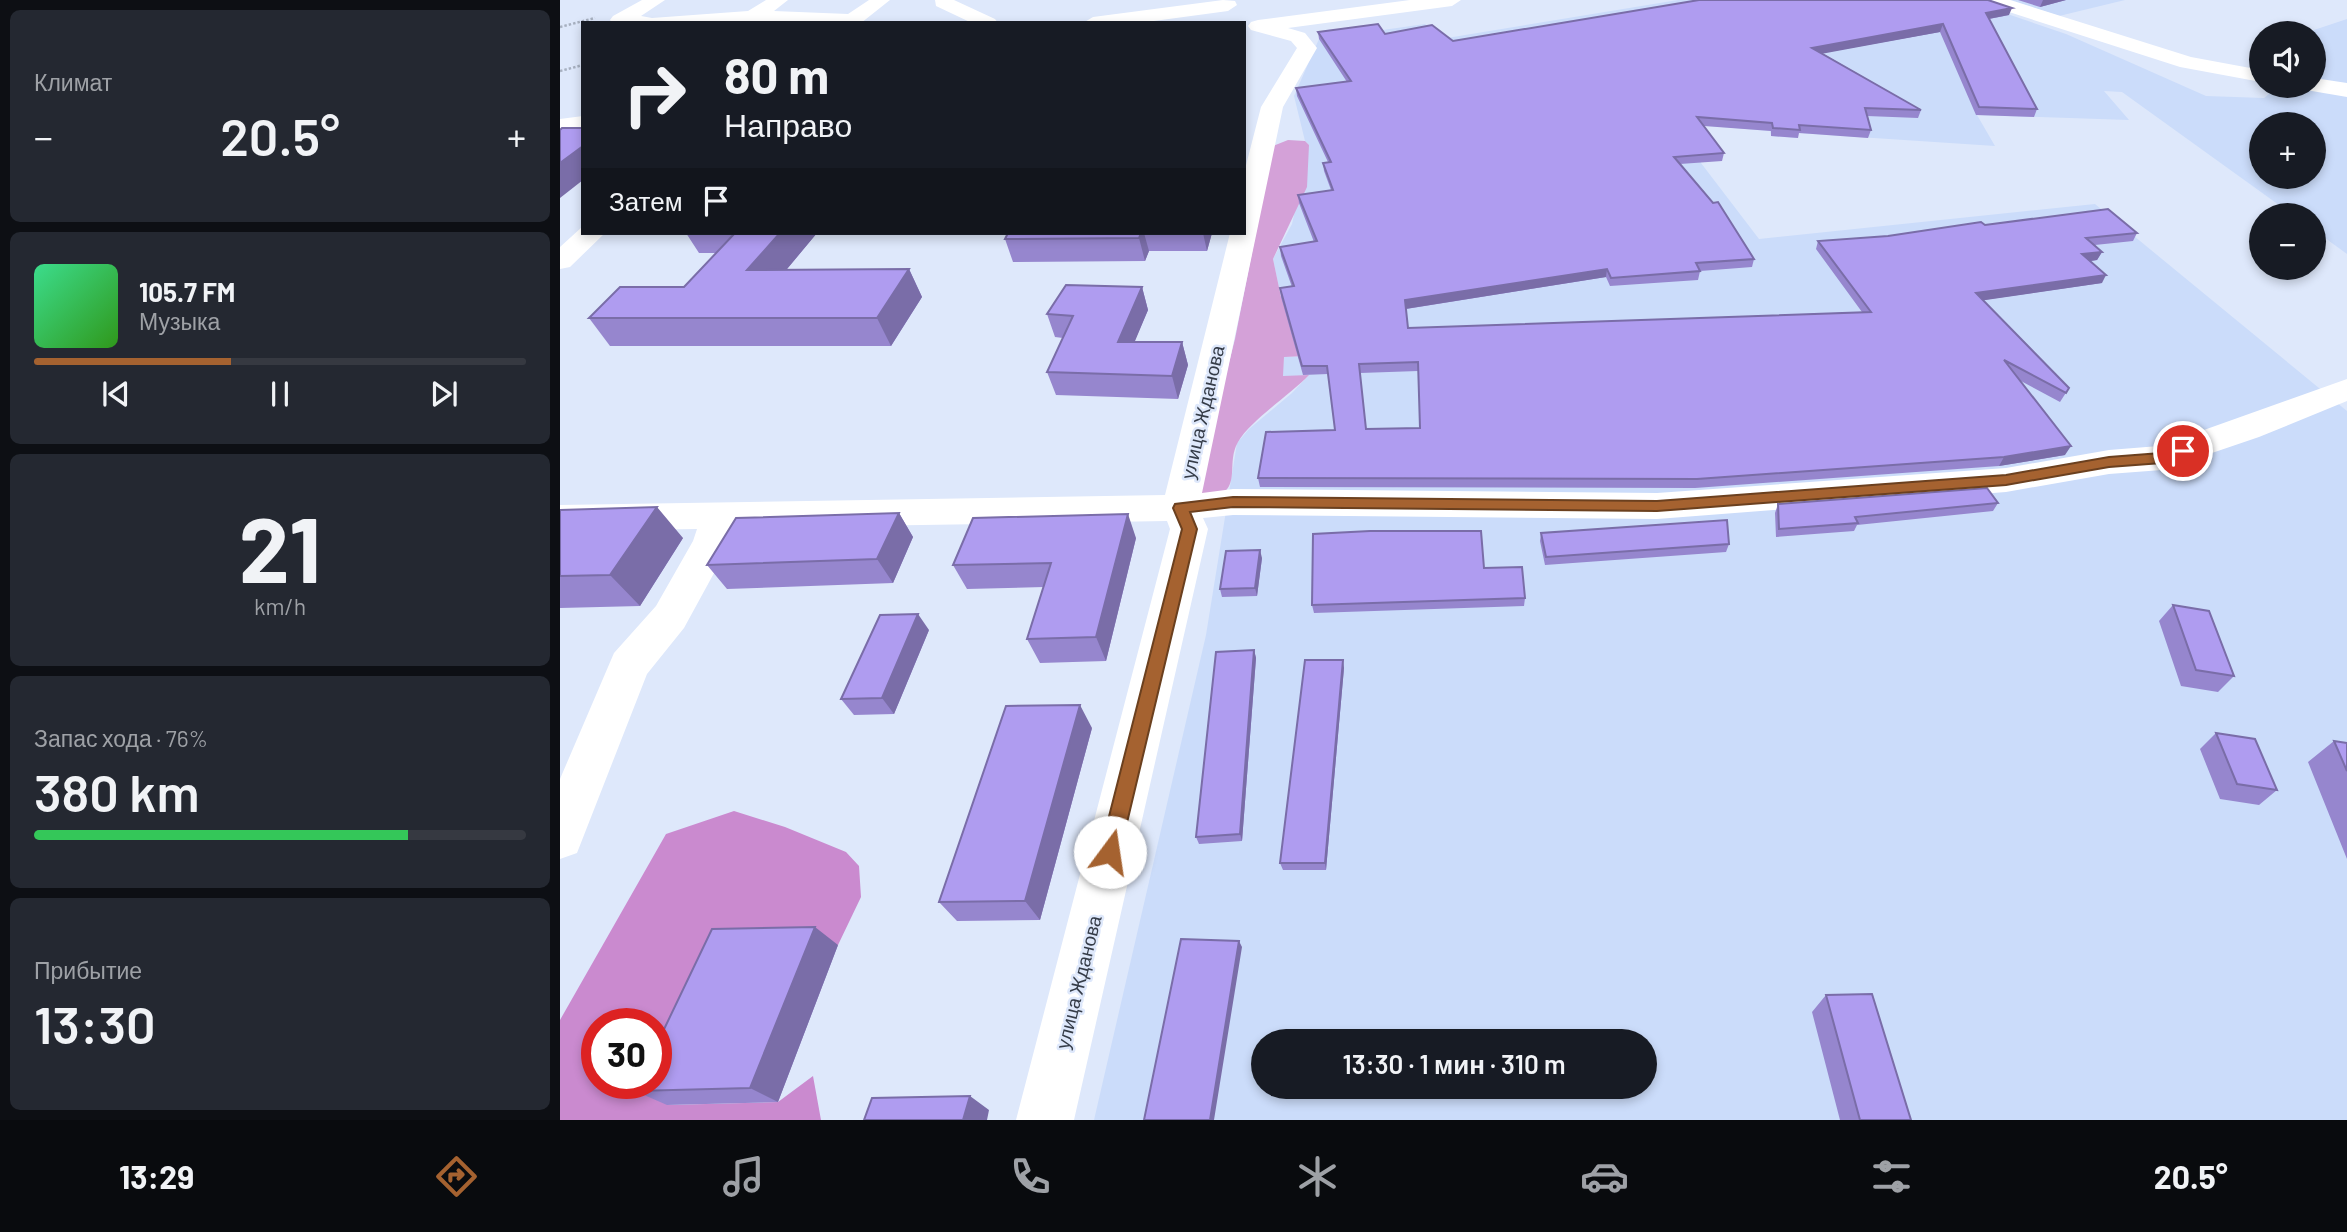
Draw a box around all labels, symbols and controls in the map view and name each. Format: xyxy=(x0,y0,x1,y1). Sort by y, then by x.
map controls xyxy=(2249,21,2326,280)
button: sound xyxy=(2249,21,2326,98)
text: 80 m xyxy=(724,45,829,104)
icon: right xyxy=(609,49,700,140)
text: Климат xyxy=(34,68,112,96)
text: 20.5° xyxy=(220,104,340,166)
text: Направо xyxy=(724,105,852,143)
button: + xyxy=(2249,112,2326,189)
text: − xyxy=(34,113,53,159)
text: + xyxy=(507,113,526,159)
icon: arrive xyxy=(697,182,735,220)
text: Затем xyxy=(609,185,683,216)
button: − xyxy=(2249,203,2326,280)
text: 105.7 FM xyxy=(139,276,235,307)
text: Музыка xyxy=(139,307,220,335)
street label: улица Жданова xyxy=(1175,342,1229,481)
icon: previous xyxy=(97,375,135,413)
icon: pause xyxy=(261,375,299,413)
icon: next xyxy=(425,375,463,413)
pin xyxy=(2153,421,2213,481)
icon: arrive xyxy=(2164,432,2202,470)
text: 21 xyxy=(239,492,321,601)
text: km/h xyxy=(254,592,306,620)
text: Запас хода · 76% xyxy=(34,724,208,752)
text: 380 km xyxy=(34,760,200,822)
position arrow xyxy=(1073,815,1147,889)
street label: улица Жданова xyxy=(1050,912,1106,1051)
text: Прибытие xyxy=(34,956,142,984)
text: 13:30 xyxy=(34,992,156,1054)
speed limit sign: 30 xyxy=(581,1008,672,1099)
text: 13:30 · 1 мин · 310 m xyxy=(1342,1048,1566,1079)
icon: directions xyxy=(432,1152,481,1201)
icon: music xyxy=(719,1152,768,1201)
icon: phone xyxy=(1006,1152,1055,1201)
icon: climate xyxy=(1293,1152,1342,1201)
icon: car xyxy=(1580,1152,1629,1201)
icon: filters xyxy=(1867,1152,1916,1201)
text: 13:29 xyxy=(119,1157,194,1195)
text: 20.5° xyxy=(2154,1157,2228,1195)

